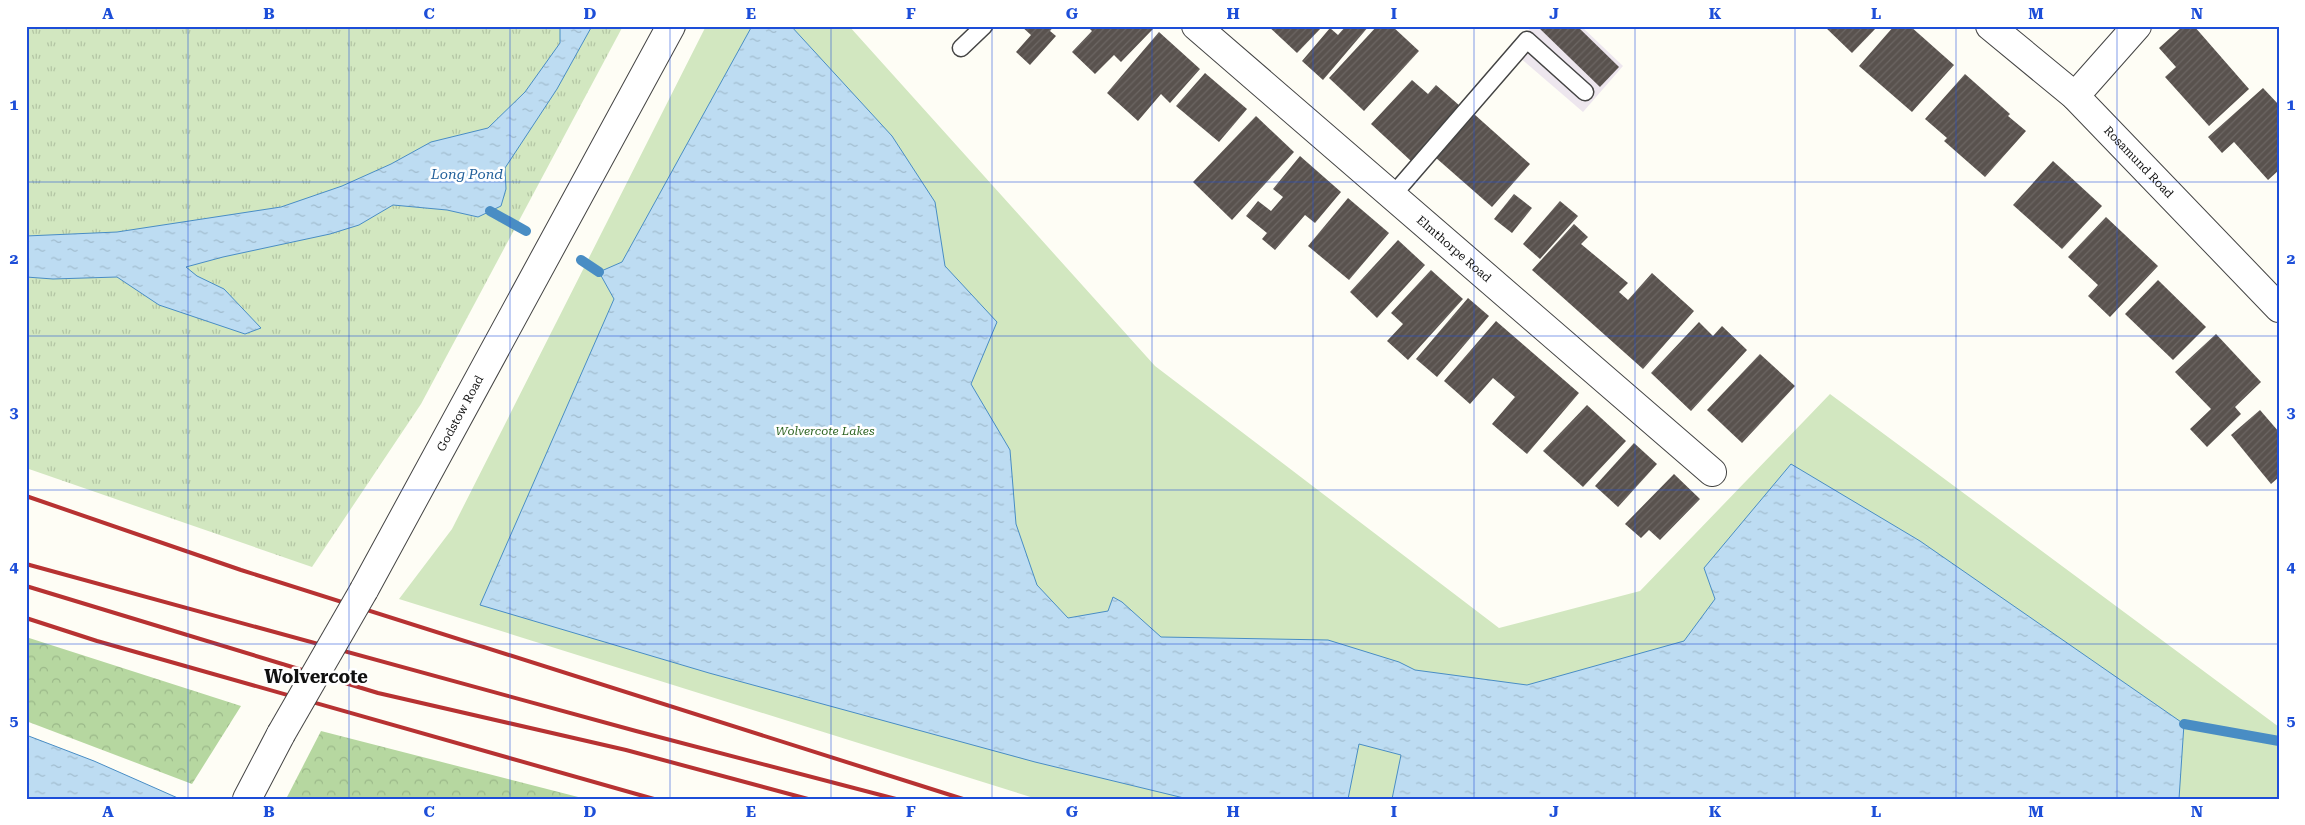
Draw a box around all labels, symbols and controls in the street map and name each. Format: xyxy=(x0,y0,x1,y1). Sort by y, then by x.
text: A xyxy=(102,4,114,23)
text: B xyxy=(263,4,275,23)
text: C xyxy=(423,4,435,23)
text: D xyxy=(584,4,597,23)
text: E xyxy=(746,4,756,23)
text: F xyxy=(906,4,916,23)
text: G xyxy=(1066,4,1079,23)
text: H xyxy=(1226,4,1240,23)
text: I xyxy=(1391,4,1397,23)
text: J xyxy=(1549,4,1559,23)
text: K xyxy=(1709,4,1722,23)
text: L xyxy=(1871,4,1881,23)
text: M xyxy=(2028,4,2044,23)
text: N xyxy=(2191,4,2203,23)
text: 1 xyxy=(10,95,19,114)
text: 1 xyxy=(2287,95,2296,114)
street label: Rosamund Road xyxy=(2101,123,2177,201)
water label: Long Pond xyxy=(430,166,503,182)
street label: Elmthorpe Road xyxy=(1414,213,1494,285)
text: 2 xyxy=(10,249,19,268)
text: 2 xyxy=(2287,249,2296,268)
street label: Godstow Road xyxy=(434,373,487,454)
text: 3 xyxy=(10,403,19,422)
text: 3 xyxy=(2287,403,2296,422)
park label: Wolvercote Lakes xyxy=(775,424,875,438)
text: 4 xyxy=(10,557,19,576)
text: 4 xyxy=(2287,557,2296,576)
district label: Wolvercote xyxy=(264,666,368,687)
text: 5 xyxy=(10,711,19,730)
text: 5 xyxy=(2287,711,2296,730)
text: A xyxy=(102,802,114,821)
text: B xyxy=(263,802,275,821)
text: C xyxy=(423,802,435,821)
text: D xyxy=(584,802,597,821)
text: E xyxy=(746,802,756,821)
text: F xyxy=(906,802,916,821)
text: G xyxy=(1066,802,1079,821)
text: H xyxy=(1226,802,1240,821)
text: I xyxy=(1391,802,1397,821)
text: J xyxy=(1549,802,1559,821)
text: K xyxy=(1709,802,1722,821)
text: L xyxy=(1871,802,1881,821)
text: M xyxy=(2028,802,2044,821)
text: N xyxy=(2191,802,2203,821)

